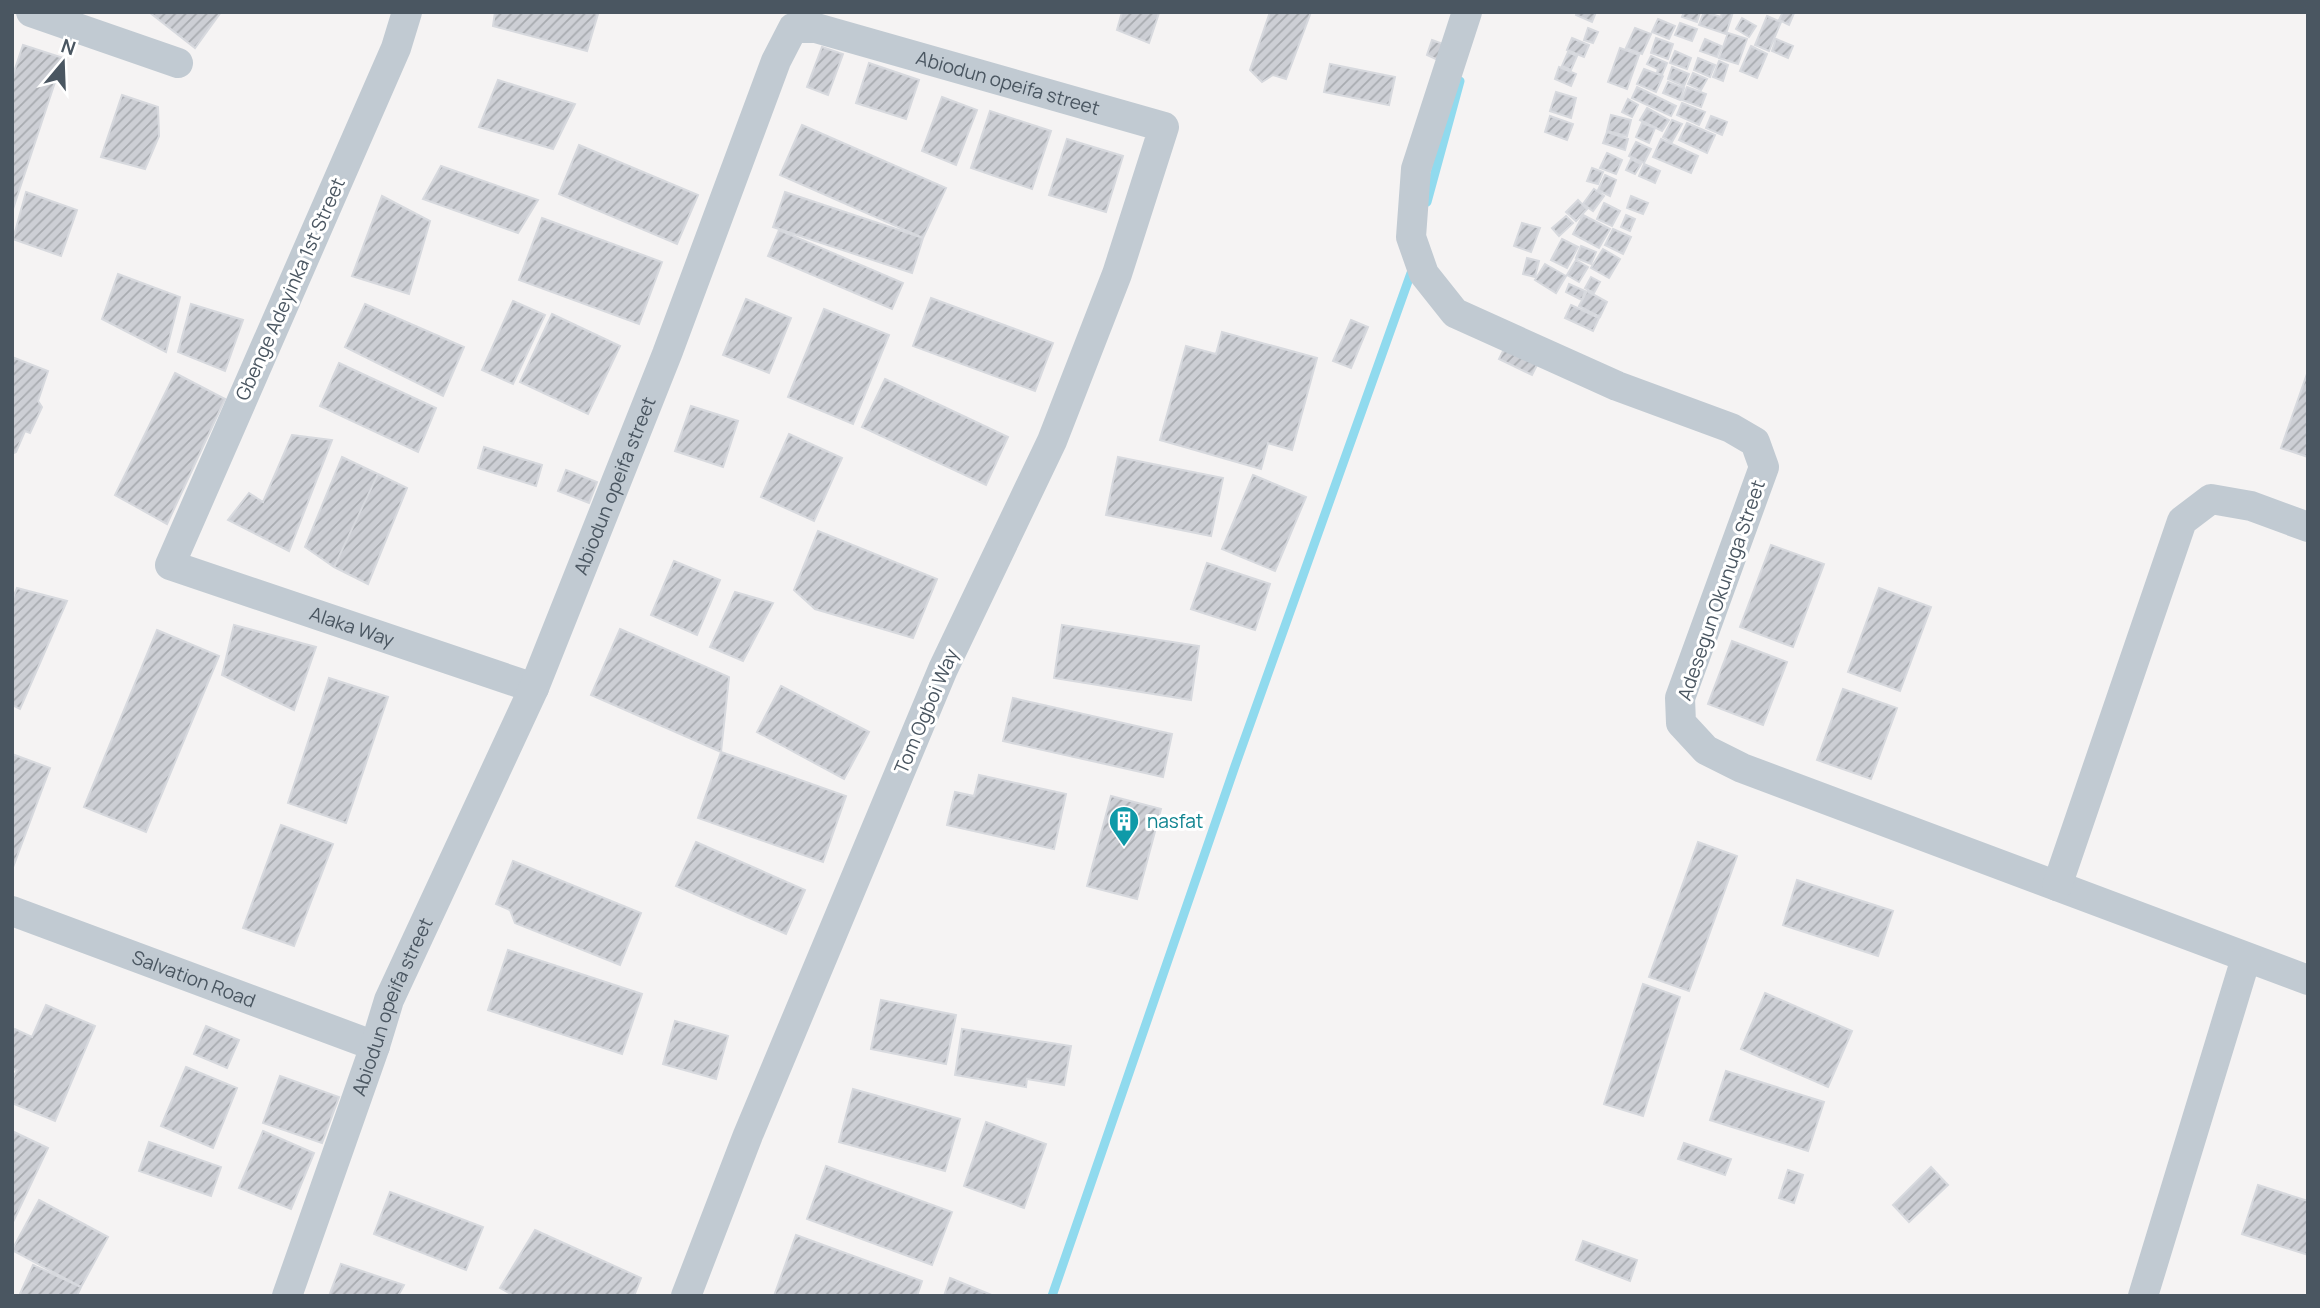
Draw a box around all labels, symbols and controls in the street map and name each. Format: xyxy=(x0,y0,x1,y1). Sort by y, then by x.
north arrow xyxy=(28,28,98,98)
text: N xyxy=(58,32,79,61)
street label: Abiodun opeifa street xyxy=(913,44,1103,121)
street label: Gbenge Adeyinka 1st Street xyxy=(229,174,351,404)
street label: Abiodun opeifa street xyxy=(567,393,662,579)
street label: Adesegun Okunuga Street xyxy=(1671,476,1771,704)
street label: Alaka Way xyxy=(306,600,398,653)
street label: Tom Ogboi Way xyxy=(888,644,964,778)
building icon: nasfat xyxy=(1107,804,1141,848)
place label: nasfat xyxy=(1147,808,1203,834)
street label: Abiodun opeifa street xyxy=(346,913,439,1099)
street label: Salvation Road xyxy=(128,944,259,1013)

